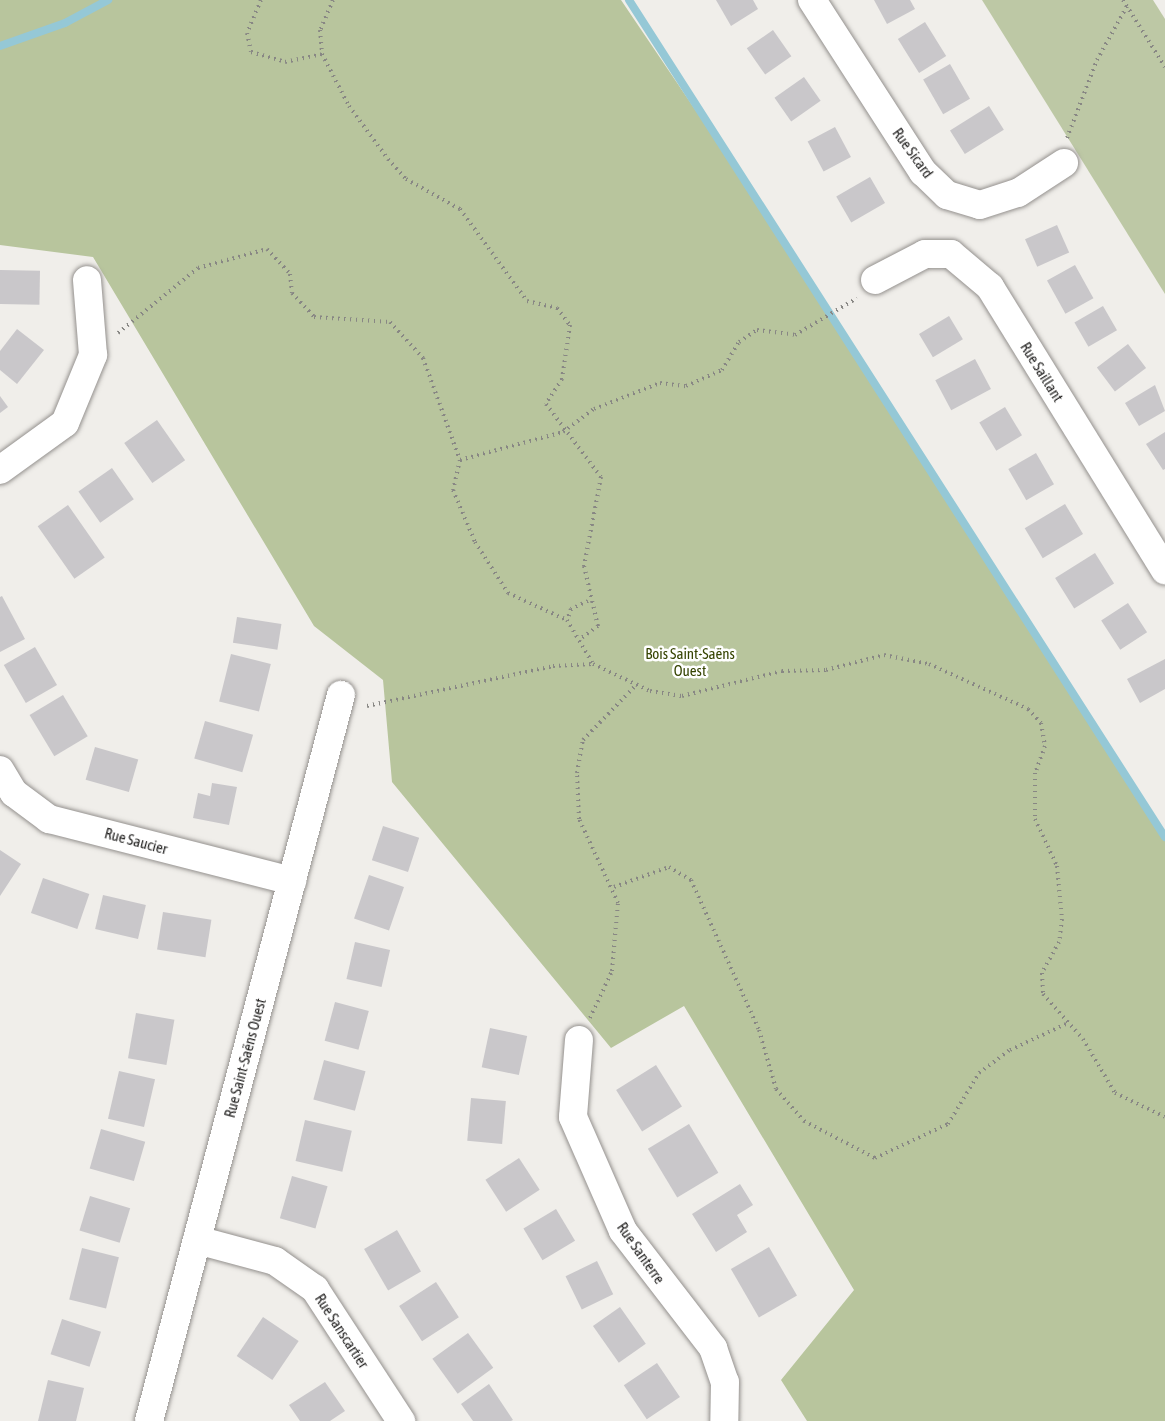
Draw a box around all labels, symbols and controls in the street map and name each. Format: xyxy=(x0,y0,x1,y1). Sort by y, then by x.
street label: Rue Sicard xyxy=(889,124,937,182)
street label: Rue Saillant xyxy=(1017,339,1067,405)
park label: Bois Saint-Saëns Ouest xyxy=(645,644,735,679)
street label: Rue Saucier xyxy=(103,824,169,858)
street label: Rue Saint-Saëns Ouest xyxy=(220,996,270,1120)
street label: Rue Santerre xyxy=(613,1219,669,1287)
street label: Rue Sanscartier xyxy=(311,1290,373,1372)

